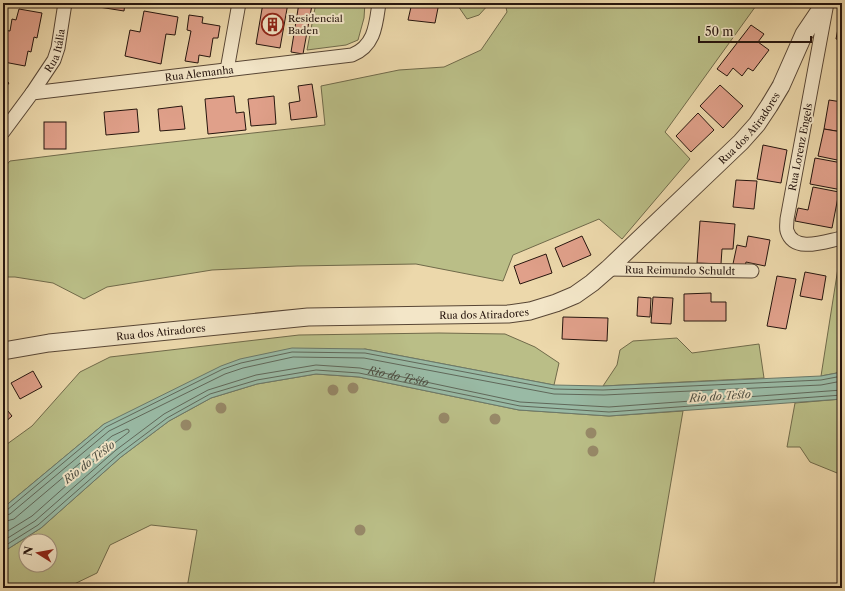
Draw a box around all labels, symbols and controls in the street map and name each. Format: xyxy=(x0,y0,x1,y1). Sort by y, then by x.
building icon: Residencial Baden xyxy=(259,11,285,37)
place label: Residencial Baden xyxy=(288,12,343,37)
scale bar xyxy=(699,18,811,44)
text: 50 m xyxy=(705,24,734,39)
street label: Rua Itália xyxy=(42,27,68,75)
street label: Rua Alemanha xyxy=(164,63,235,84)
street label: Rua dos Atiradores xyxy=(716,90,783,167)
street label: Rua Lorenz Engels xyxy=(786,102,815,192)
street label: Rua Reimundo Schuldt xyxy=(625,263,736,278)
street label: Rua dos Atiradores xyxy=(439,305,530,322)
street label: Rua dos Atiradores xyxy=(115,321,206,343)
water label: Rio do Testo xyxy=(366,363,430,389)
water label: Rio do Testo xyxy=(688,387,751,405)
water label: Rio do Testo xyxy=(60,438,118,487)
north arrow xyxy=(18,533,58,573)
text: N xyxy=(20,545,36,557)

